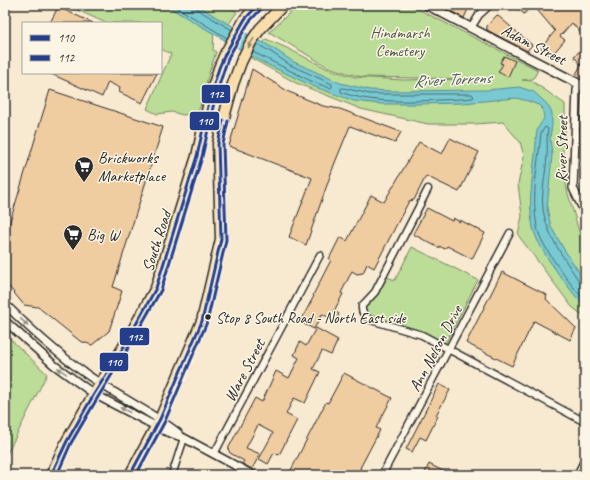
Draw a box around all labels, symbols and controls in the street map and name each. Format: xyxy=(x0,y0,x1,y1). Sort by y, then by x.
street label: Adam Street xyxy=(498,20,571,70)
legend xyxy=(22,22,162,74)
park label: Hindmarsh Cemetery xyxy=(370,23,430,61)
text: 110 xyxy=(58,30,76,46)
one-way arrow xyxy=(247,37,254,49)
text: 112 xyxy=(58,50,76,66)
water label: River Torrens xyxy=(413,67,494,92)
line badge: 112 xyxy=(201,84,231,104)
text: 112 xyxy=(209,87,224,101)
line badge: 110 xyxy=(189,111,220,131)
text: 110 xyxy=(198,114,213,128)
street label: River Street xyxy=(551,114,573,182)
place label: Brickworks Marketplace xyxy=(98,148,167,186)
supermarket icon: Brickworks Marketplace xyxy=(73,155,95,183)
street label: South Road xyxy=(138,206,177,274)
supermarket icon: Big W xyxy=(62,223,84,251)
place label: Big W xyxy=(87,225,121,245)
street label: Ann Nelson Drive xyxy=(405,300,468,395)
place label: Stop 8 South Road - North East side xyxy=(216,309,407,328)
marker: Stop 8 South Road - North East side xyxy=(203,312,213,322)
one-way arrow xyxy=(19,317,28,326)
line badge: 112 xyxy=(119,327,150,346)
text: 112 xyxy=(128,330,143,344)
street label: Ware Street xyxy=(220,334,270,405)
line badge: 110 xyxy=(99,352,129,372)
text: 110 xyxy=(107,355,122,369)
one-way arrow xyxy=(57,367,68,375)
one-way arrow xyxy=(119,407,131,413)

